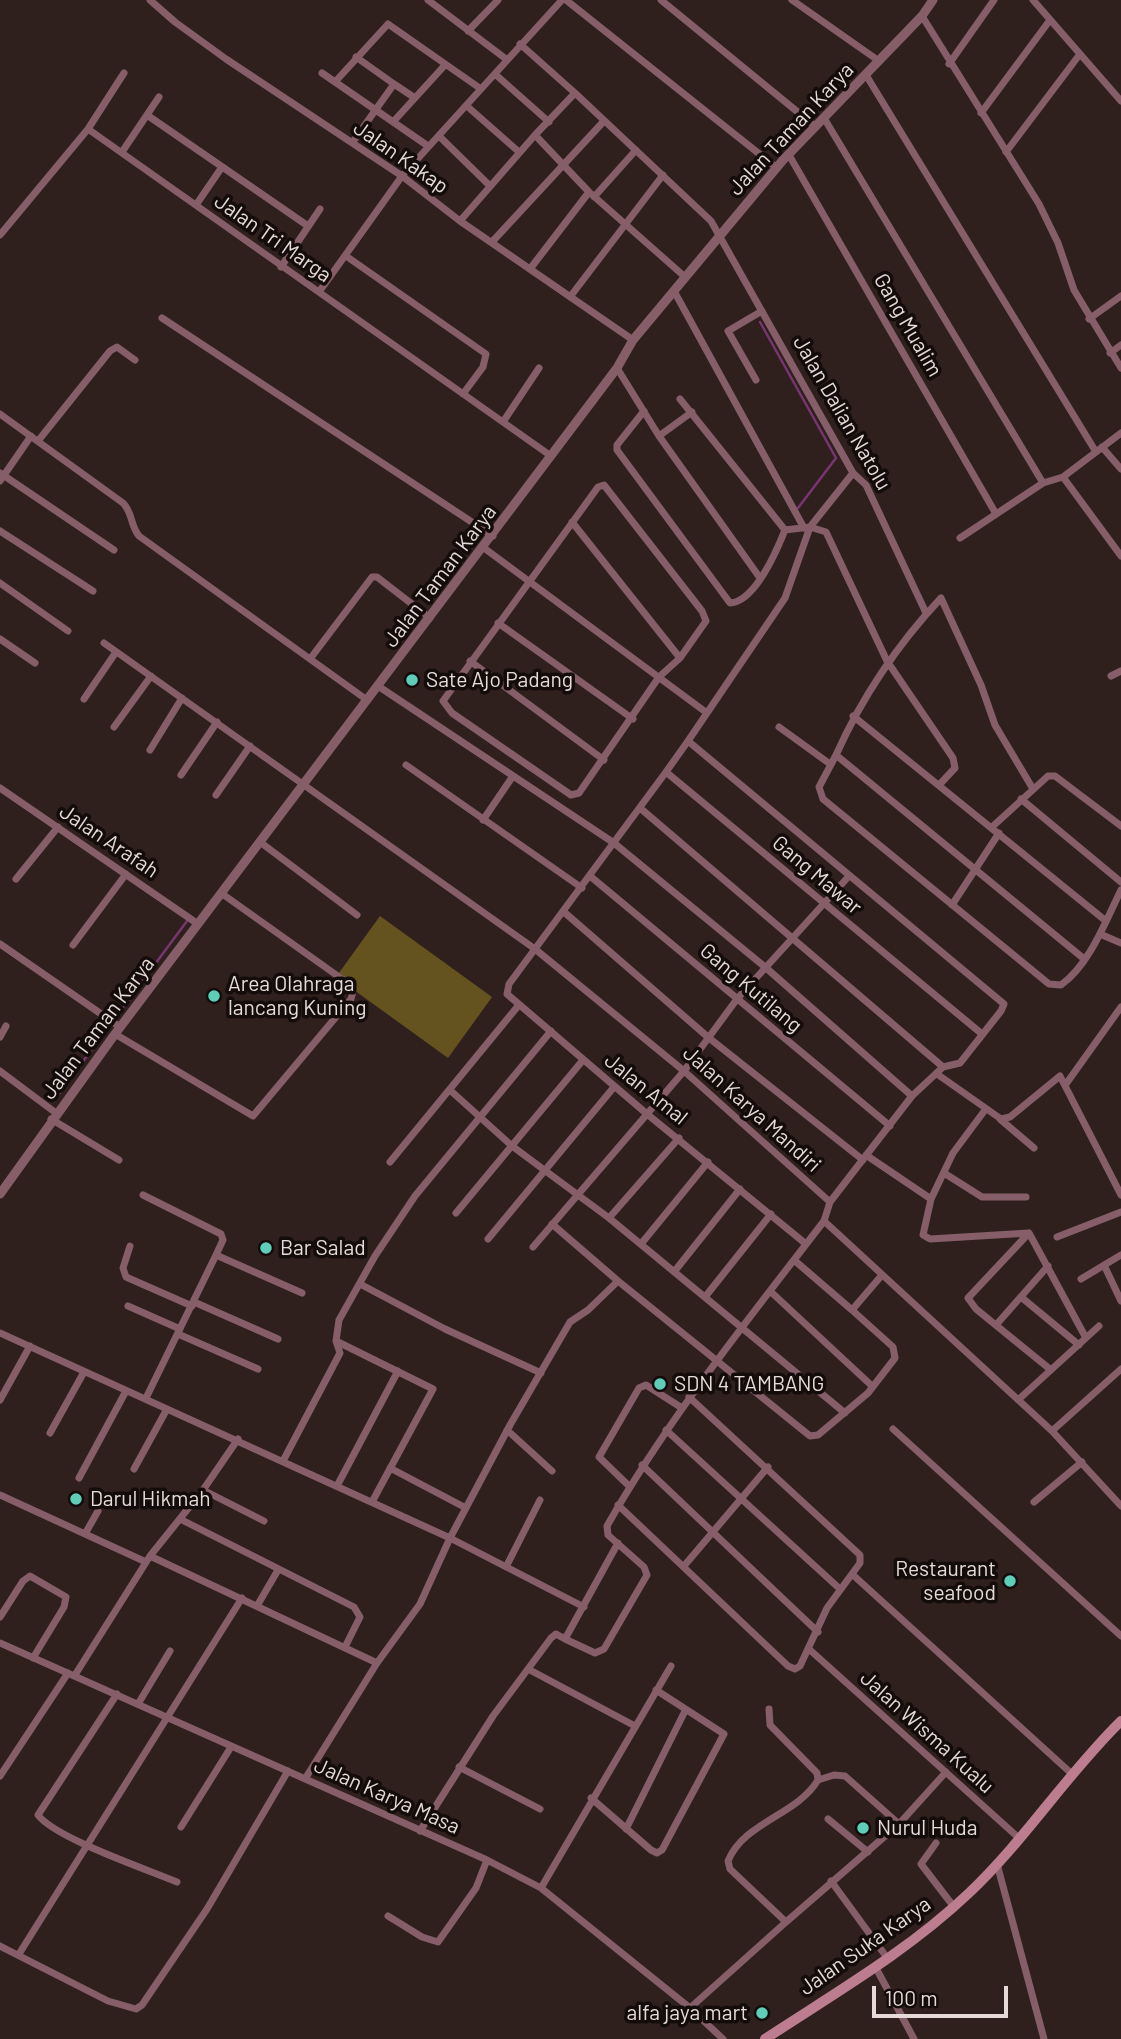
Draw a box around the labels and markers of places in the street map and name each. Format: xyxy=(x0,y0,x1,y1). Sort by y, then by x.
place label: Sate Ajo Padang xyxy=(426,667,573,693)
marker: Sate Ajo Padang xyxy=(404,672,420,688)
place label: Area Olahraga lancang Kuning xyxy=(228,971,366,1021)
marker: Area Olahraga lancang Kuning xyxy=(206,988,222,1004)
place label: Bar Salad xyxy=(280,1235,366,1261)
marker: Bar Salad xyxy=(258,1240,274,1256)
place label: SDN 4 TAMBANG xyxy=(674,1371,824,1397)
marker: SDN 4 TAMBANG xyxy=(652,1376,668,1392)
place label: Darul Hikmah xyxy=(90,1486,211,1512)
marker: Darul Hikmah xyxy=(68,1491,84,1507)
place label: Restaurant seafood xyxy=(895,1556,996,1606)
marker: Restaurant seafood xyxy=(1002,1573,1018,1589)
place label: Nurul Huda xyxy=(877,1815,978,1841)
marker: Nurul Huda xyxy=(855,1820,871,1836)
place label: alfa jaya mart xyxy=(627,2000,748,2026)
marker: alfa jaya mart xyxy=(754,2005,770,2021)

